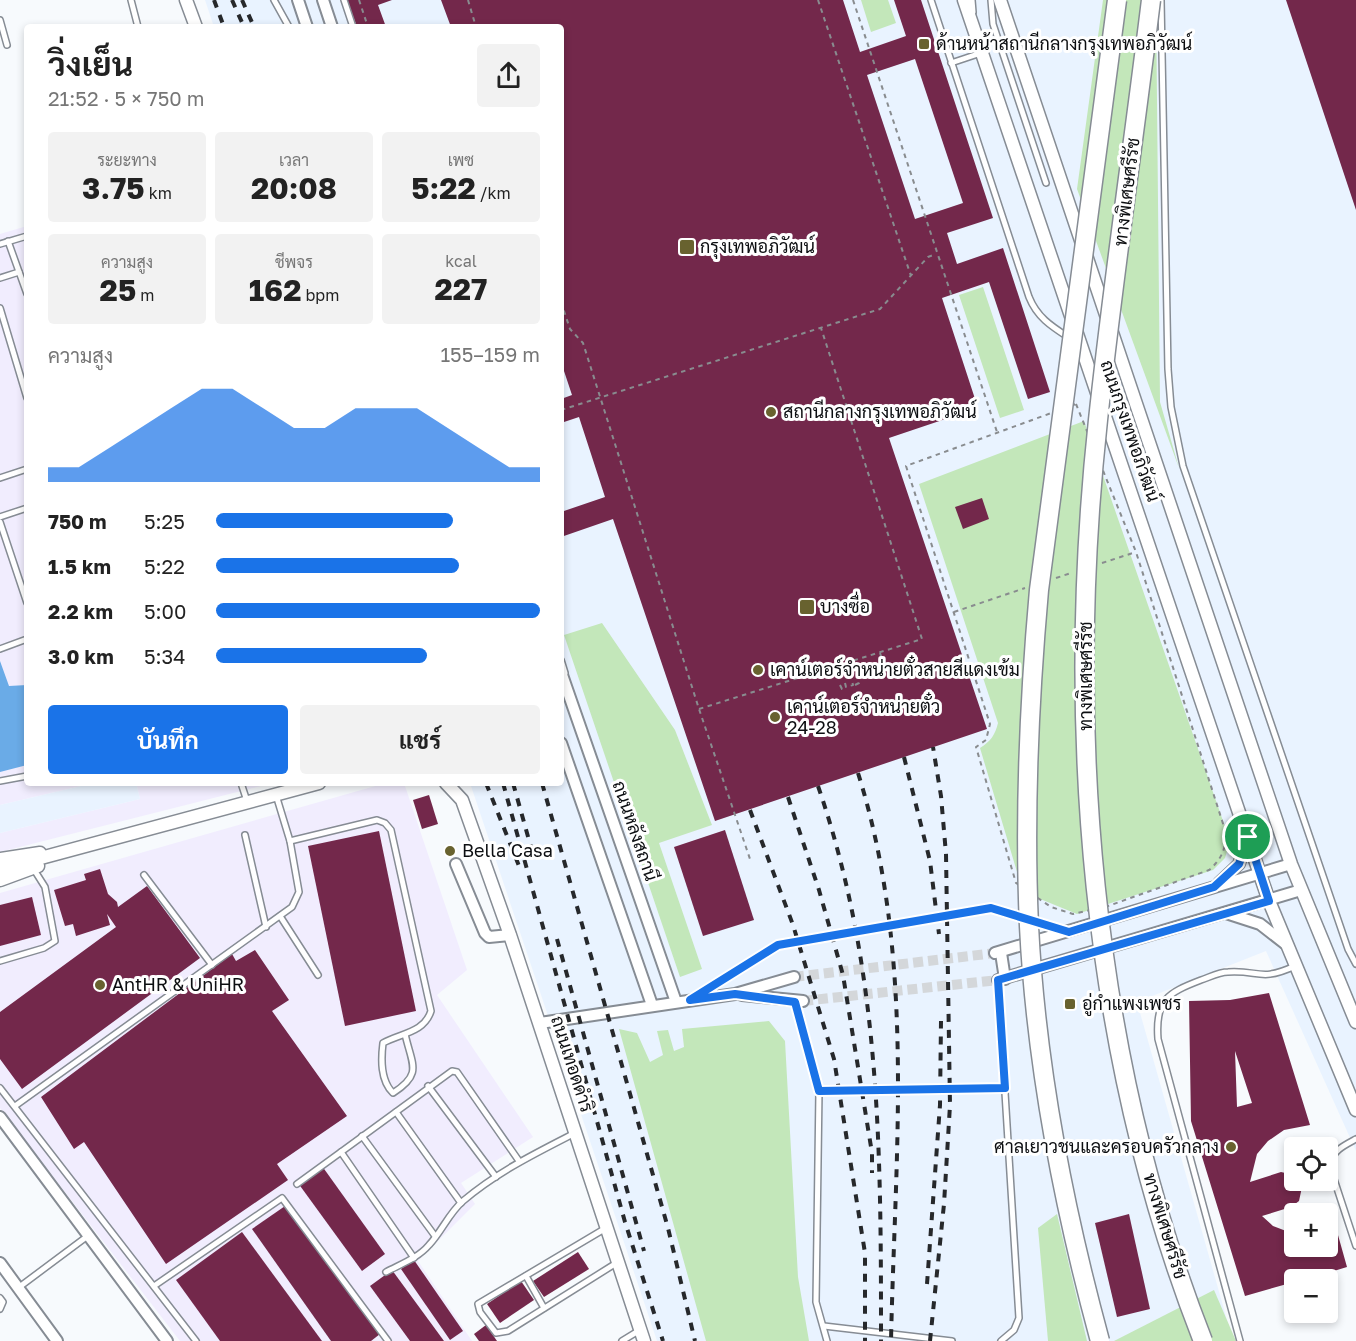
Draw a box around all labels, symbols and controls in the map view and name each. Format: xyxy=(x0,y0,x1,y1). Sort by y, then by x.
place label: ด้านหน้าสถานีกลางกรุงเทพอภิวัฒน์ xyxy=(936,31,1192,56)
marker: ด้านหน้าสถานีกลางกรุงเทพอภิวัฒน์ xyxy=(917,37,931,51)
text: วิ่งเย็น xyxy=(48,44,133,83)
button: share xyxy=(477,44,540,107)
text: 21:52 · 5 × 750 m xyxy=(48,86,204,110)
street label: ทางพิเศษศรีรัช xyxy=(1107,136,1144,248)
text: ระยะทาง xyxy=(97,150,157,170)
text: เวลา xyxy=(279,150,309,170)
text: เพซ xyxy=(448,150,474,170)
text: 3.75 xyxy=(82,170,145,206)
text: 20:08 xyxy=(251,170,337,206)
text: 5:22 xyxy=(411,170,476,206)
text: km xyxy=(145,183,172,203)
text: /km xyxy=(476,183,511,203)
place label: กรุงเทพอภิวัฒน์ xyxy=(700,234,815,259)
marker: กรุงเทพอภิวัฒน์ xyxy=(678,238,696,256)
text: kcal xyxy=(445,251,477,271)
text: ความสูง xyxy=(101,252,153,272)
text: ชีพจร xyxy=(275,252,313,272)
text: 227 xyxy=(435,271,487,307)
text: 25 xyxy=(100,272,136,308)
text: 162 xyxy=(249,272,301,308)
text: m xyxy=(136,285,154,305)
text: bpm xyxy=(301,285,339,305)
text: 155–159 m xyxy=(440,342,540,366)
text: ความสูง xyxy=(48,343,113,367)
street label: ถนนกรุงเทพอภิวัฒน์ xyxy=(1095,357,1166,505)
place label: สถานีกลางกรุงเทพอภิวัฒน์ xyxy=(783,399,977,424)
marker: สถานีกลางกรุงเทพอภิวัฒน์ xyxy=(764,405,778,419)
text: 750 m xyxy=(48,509,107,533)
text: 5:25 xyxy=(144,509,185,533)
text: 1.5 km xyxy=(48,554,111,578)
text: 5:22 xyxy=(144,554,185,578)
place label: บางซื่อ xyxy=(820,591,870,617)
marker: บางซื่อ xyxy=(798,598,816,616)
text: 2.2 km xyxy=(48,599,113,623)
text: 5:00 xyxy=(144,599,186,623)
street label: ทางพิเศษศรีรัช xyxy=(1073,621,1096,731)
text: 3.0 km xyxy=(48,644,114,668)
text: 5:34 xyxy=(144,644,186,668)
place label: เคาน์เตอร์จำหน่ายตั๋วสายสีแดงเข้ม xyxy=(770,655,1020,680)
marker: เคาน์เตอร์จำหน่ายตั๋วสายสีแดงเข้ม xyxy=(751,663,765,677)
place label: เคาน์เตอร์จำหน่ายตั๋ว 24-28 xyxy=(787,692,940,738)
button: บันทึก xyxy=(48,705,288,774)
button: แชร์ xyxy=(300,705,540,774)
marker: เคาน์เตอร์จำหน่ายตั๋ว 24-28 xyxy=(768,710,782,724)
street label: ถนนหลังสถานี xyxy=(609,777,664,884)
pin xyxy=(1222,811,1273,862)
icon: arrive xyxy=(1231,820,1264,853)
place label: Bella Casa xyxy=(462,839,553,861)
marker: Bella Casa xyxy=(443,844,457,858)
place label: AntHR & UniHR xyxy=(112,973,244,995)
marker: AntHR & UniHR xyxy=(93,978,107,992)
place label: อู่กำแพงเพชร xyxy=(1082,992,1182,1017)
marker: อู่กำแพงเพชร xyxy=(1063,997,1077,1011)
street label: ถนนเทอดดำริ xyxy=(547,1013,599,1115)
place label: ศาลเยาวชนและครอบครัวกลาง xyxy=(994,1135,1219,1157)
map controls xyxy=(1284,1137,1338,1323)
button: locate xyxy=(1284,1137,1338,1191)
marker: ศาลเยาวชนและครอบครัวกลาง xyxy=(1224,1140,1238,1154)
street label: ทางพิเศษศรีรัช xyxy=(1139,1170,1193,1281)
button: + xyxy=(1284,1203,1338,1257)
button: − xyxy=(1284,1269,1338,1323)

